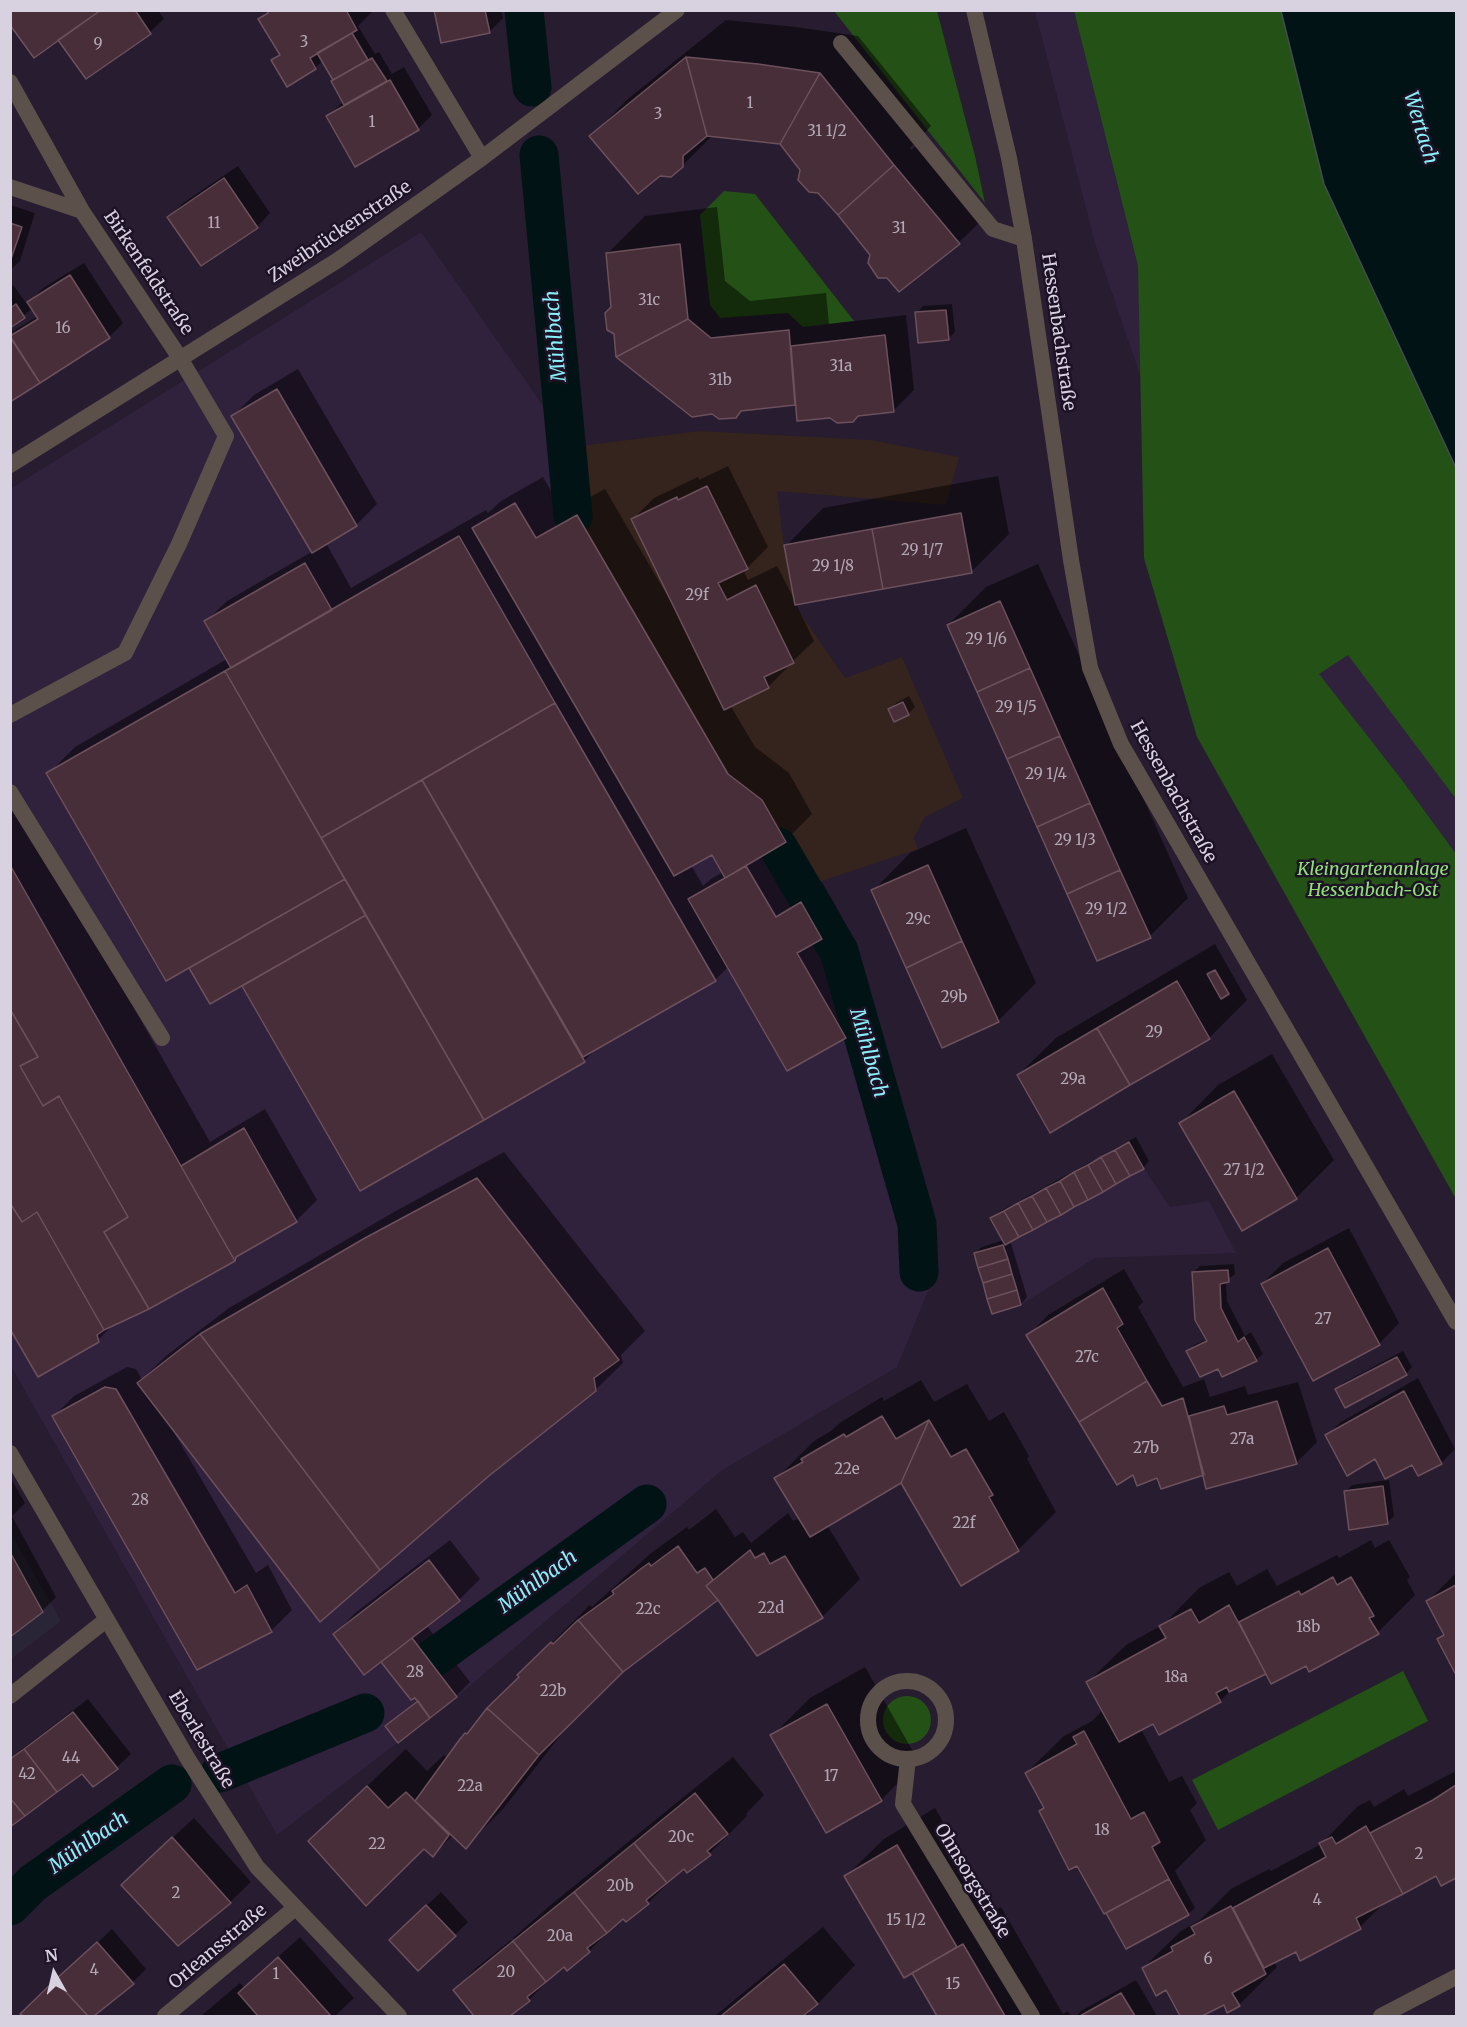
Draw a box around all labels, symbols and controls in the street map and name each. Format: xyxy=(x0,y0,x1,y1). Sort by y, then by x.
house number: 3 xyxy=(300,34,308,52)
house number: 9 xyxy=(93,36,103,54)
water label: Wertach xyxy=(1398,89,1442,167)
house number: 1 xyxy=(747,95,753,113)
house number: 3 xyxy=(654,106,662,124)
house number: 1 xyxy=(369,114,375,132)
house number: 31 1/2 xyxy=(807,123,847,141)
street label: Zweibrückenstraße xyxy=(265,176,415,288)
street label: Birkenfeldstraße xyxy=(98,207,198,339)
house number: 11 xyxy=(207,215,221,233)
house number: 31 xyxy=(892,220,906,238)
street label: Hessenbachstraße xyxy=(1036,252,1080,412)
water label: Mühlbach xyxy=(540,289,572,383)
house number: 31c xyxy=(638,292,660,310)
house number: 16 xyxy=(55,320,71,338)
house number: 31a xyxy=(830,358,852,376)
house number: 31b xyxy=(708,372,732,390)
house number: 29 1/7 xyxy=(901,542,943,560)
house number: 29 1/8 xyxy=(812,558,854,576)
house number: 29f xyxy=(685,587,709,605)
house number: 29 1/6 xyxy=(965,631,1007,649)
house number: 29 1/5 xyxy=(995,699,1037,717)
street label: Hessenbachstraße xyxy=(1125,717,1221,867)
house number: 29 1/4 xyxy=(1025,766,1067,784)
house number: 29 1/3 xyxy=(1054,832,1096,850)
park label: Kleingartenanlage Hessenbach-Ost xyxy=(1297,859,1449,902)
house number: 29 1/2 xyxy=(1085,901,1127,919)
house number: 29c xyxy=(905,911,931,929)
house number: 29b xyxy=(941,989,967,1007)
water label: Mühlbach xyxy=(844,1006,892,1100)
house number: 29 xyxy=(1145,1024,1163,1042)
house number: 29a xyxy=(1060,1071,1086,1089)
house number: 27 1/2 xyxy=(1223,1162,1265,1180)
house number: 27 xyxy=(1315,1311,1331,1329)
house number: 27c xyxy=(1075,1349,1099,1367)
house number: 27a xyxy=(1230,1431,1254,1449)
house number: 27b xyxy=(1133,1440,1159,1458)
house number: 22e xyxy=(834,1461,860,1479)
house number: 28 xyxy=(131,1492,149,1510)
house number: 22f xyxy=(952,1515,976,1533)
water label: Mühlbach xyxy=(494,1545,582,1619)
house number: 22d xyxy=(758,1600,784,1618)
house number: 22c xyxy=(635,1601,661,1619)
house number: 18b xyxy=(1296,1619,1320,1637)
house number: 28 xyxy=(406,1664,424,1682)
house number: 18a xyxy=(1164,1669,1188,1687)
house number: 22b xyxy=(540,1683,566,1701)
street label: Eberlestraße xyxy=(163,1687,239,1793)
house number: 44 xyxy=(62,1750,80,1768)
house number: 42 xyxy=(18,1766,36,1784)
house number: 17 xyxy=(824,1768,838,1786)
house number: 22a xyxy=(457,1778,483,1796)
water label: Mühlbach xyxy=(44,1807,134,1879)
street label: Ohnsorgstraße xyxy=(929,1820,1015,1942)
house number: 18 xyxy=(1094,1822,1110,1840)
house number: 20c xyxy=(668,1829,694,1847)
house number: 22 xyxy=(368,1836,386,1854)
house number: 2 xyxy=(1415,1846,1423,1864)
house number: 20b xyxy=(606,1878,634,1896)
house number: 2 xyxy=(172,1885,180,1903)
house number: 4 xyxy=(1312,1892,1322,1910)
street label: Orleansstraße xyxy=(165,1900,271,1994)
house number: 15 1/2 xyxy=(886,1912,926,1930)
house number: 20a xyxy=(547,1928,573,1946)
north arrow xyxy=(24,1943,84,2003)
text: N xyxy=(44,1944,59,1966)
house number: 6 xyxy=(1203,1951,1213,1969)
house number: 4 xyxy=(89,1962,99,1980)
house number: 20 xyxy=(497,1964,515,1982)
house number: 1 xyxy=(273,1966,279,1984)
house number: 15 xyxy=(945,1976,961,1994)

